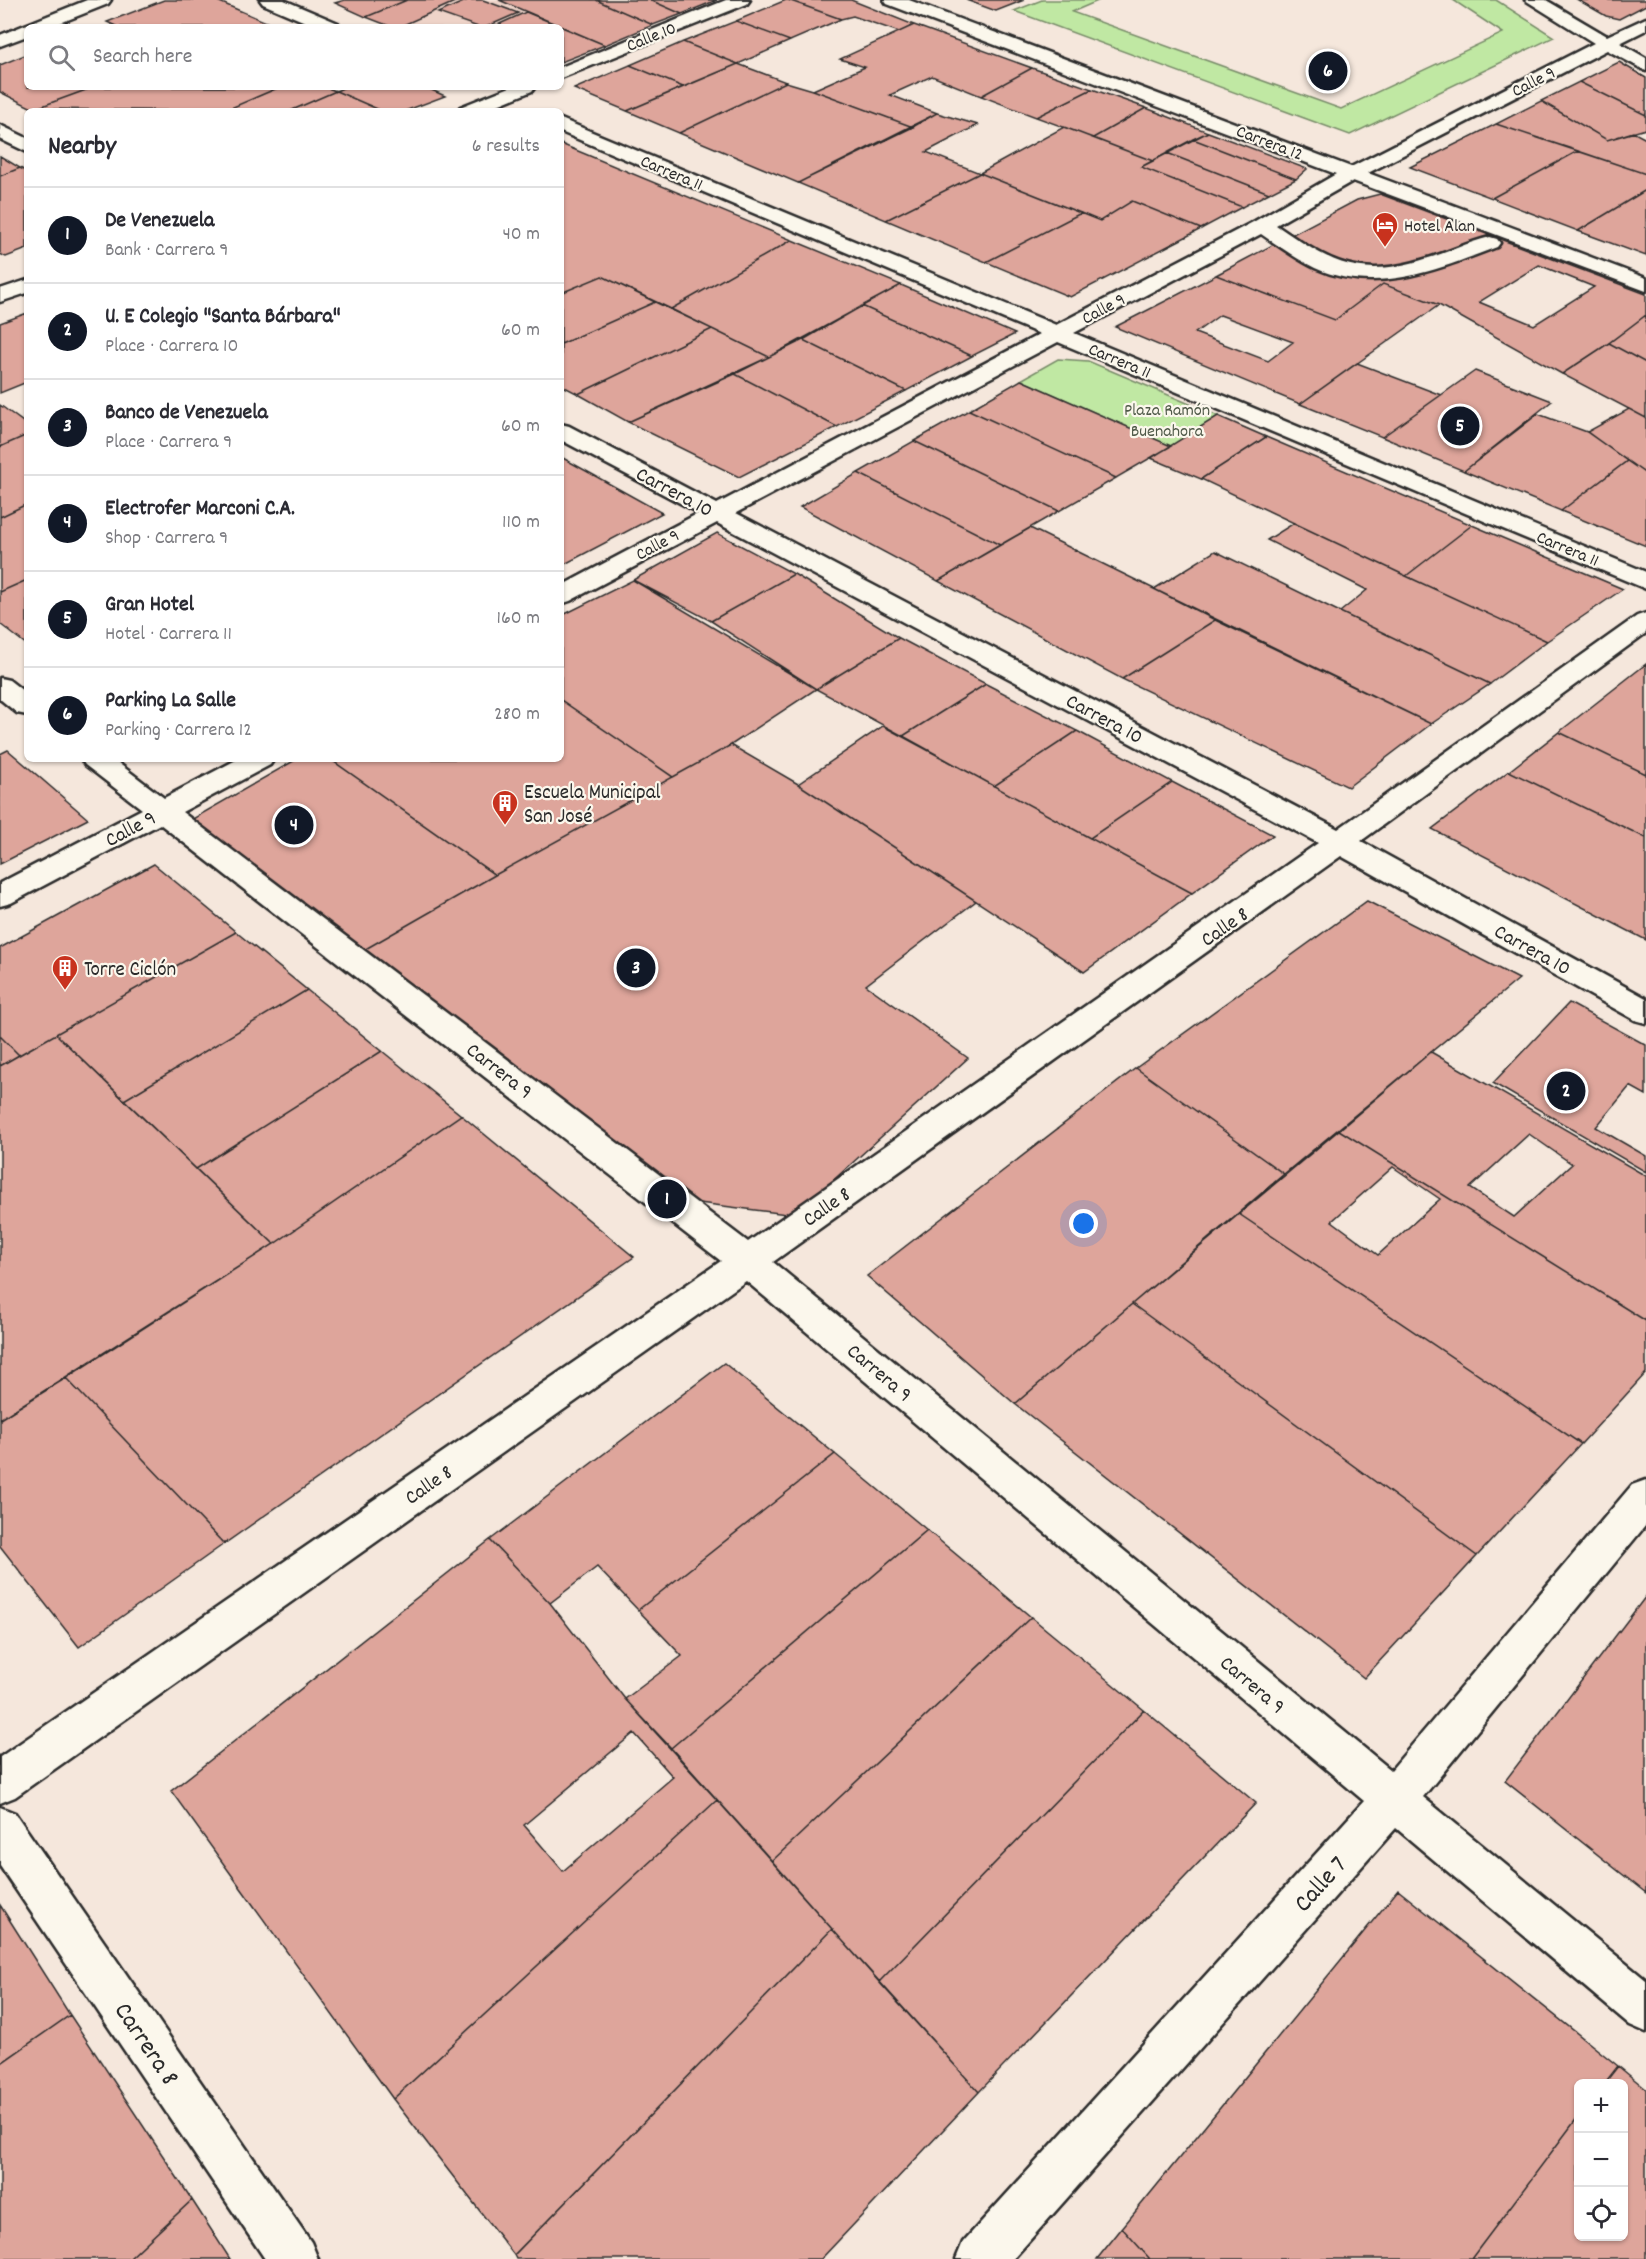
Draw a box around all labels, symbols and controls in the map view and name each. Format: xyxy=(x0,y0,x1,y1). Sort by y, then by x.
street label: Calle 10 xyxy=(623,17,681,60)
search box xyxy=(24,24,564,90)
icon: search xyxy=(45,41,78,74)
text: Search here xyxy=(93,42,192,73)
pin: 6 xyxy=(1308,48,1348,94)
street label: Calle 9 xyxy=(1508,62,1560,105)
street label: Carrera 12 xyxy=(1232,120,1306,168)
text: Nearby xyxy=(48,129,116,166)
text: 6 results xyxy=(472,133,540,161)
street label: Carrera 11 xyxy=(636,150,706,199)
text: De Venezuela xyxy=(105,206,214,237)
hotel icon: Hotel Alan xyxy=(1370,210,1400,248)
place label: Hotel Alan xyxy=(1404,215,1475,240)
text: 1 xyxy=(65,221,70,249)
text: 40 m xyxy=(502,221,540,249)
text: Bank · Carrera 9 xyxy=(105,237,228,265)
street label: Calle 9 xyxy=(1078,288,1130,332)
text: U. E Colegio "Santa Bárbara" xyxy=(105,302,341,333)
text: 2 xyxy=(63,317,72,345)
text: 60 m xyxy=(501,317,540,345)
text: Place · Carrera 10 xyxy=(105,333,238,361)
street label: Carrera 11 xyxy=(1084,338,1154,387)
text: Banco de Venezuela xyxy=(105,398,268,429)
park label: Plaza Ramón Buenahora xyxy=(1124,399,1210,445)
pin: 5 xyxy=(1440,404,1480,448)
text: 3 xyxy=(63,413,72,441)
text: 60 m xyxy=(501,413,540,441)
text: Place · Carrera 9 xyxy=(105,429,232,457)
street label: Carrera 10 xyxy=(630,461,718,527)
text: Electrofer Marconi C.A. xyxy=(105,494,295,525)
text: 4 xyxy=(63,509,72,537)
text: 110 m xyxy=(502,509,540,537)
street label: Calle 9 xyxy=(632,524,684,568)
text: Shop · Carrera 9 xyxy=(105,525,228,553)
street label: Carrera 11 xyxy=(1532,526,1602,575)
text: Gran Hotel xyxy=(105,590,194,621)
text: 5 xyxy=(63,605,72,633)
text: 160 m xyxy=(497,605,540,633)
text: Hotel · Carrera 11 xyxy=(105,621,232,649)
text: Parking La Salle xyxy=(105,686,236,717)
street label: Carrera 10 xyxy=(1060,688,1148,754)
text: 6 xyxy=(63,701,72,729)
text: 280 m xyxy=(494,701,540,729)
text: Parking · Carrera 12 xyxy=(105,717,252,745)
place label: Escuela Municipal San José xyxy=(524,779,660,833)
building icon: Escuela Municipal San José xyxy=(490,788,520,826)
pin: 4 xyxy=(274,802,314,848)
street label: Calle 9 xyxy=(101,805,162,857)
street label: Calle 8 xyxy=(1196,901,1256,956)
street label: Carrera 10 xyxy=(1488,918,1575,985)
pin: 3 xyxy=(616,946,656,990)
building icon: Torre Ciclón xyxy=(50,953,80,991)
place label: Torre Ciclón xyxy=(84,956,176,986)
street label: Carrera 9 xyxy=(459,1037,538,1108)
pin: 2 xyxy=(1546,1068,1586,1114)
pin: 1 xyxy=(648,1176,686,1222)
street label: Calle 8 xyxy=(798,1181,858,1236)
your location xyxy=(1069,1209,1098,1238)
street label: Carrera 9 xyxy=(839,1338,917,1411)
street label: Calle 8 xyxy=(400,1459,460,1514)
street label: Carrera 9 xyxy=(1212,1650,1290,1723)
street label: Calle 7 xyxy=(1286,1849,1357,1922)
street label: Carrera 8 xyxy=(103,1996,187,2094)
map controls xyxy=(1574,2079,1628,2241)
button: + xyxy=(1574,2079,1628,2133)
button: − xyxy=(1574,2133,1628,2187)
button: locate xyxy=(1574,2187,1628,2241)

